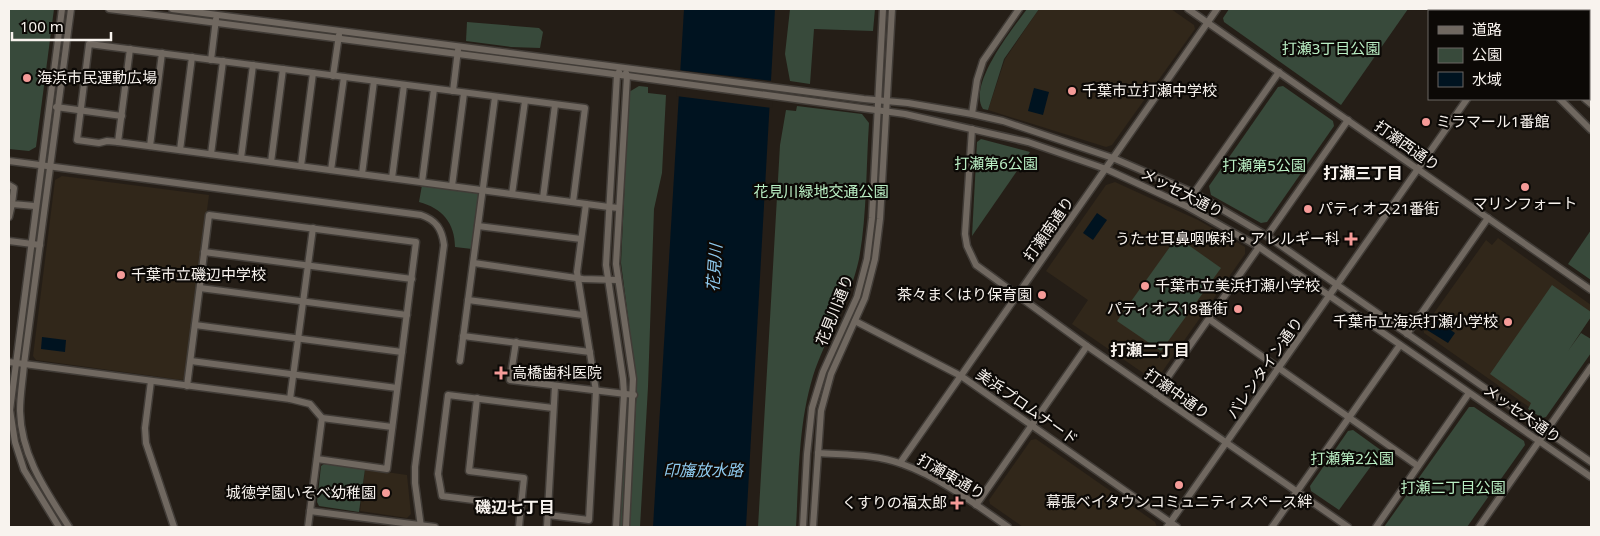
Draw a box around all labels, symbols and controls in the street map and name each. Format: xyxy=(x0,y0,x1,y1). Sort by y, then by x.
scale bar xyxy=(12,10,111,42)
legend xyxy=(1428,10,1590,100)
text: 100 m xyxy=(20,16,64,36)
text: 道路 xyxy=(1472,19,1502,39)
park label: 打瀬3丁目公園 xyxy=(1282,38,1380,58)
text: 公園 xyxy=(1472,44,1502,64)
place label: 海浜市民運動広場 xyxy=(37,67,157,87)
text: 水域 xyxy=(1472,69,1502,89)
marker: 海浜市民運動広場 xyxy=(21,72,33,84)
place label: 千葉市立打瀬中学校 xyxy=(1082,80,1217,100)
marker: 千葉市立打瀬中学校 xyxy=(1066,85,1078,97)
place label: ミラマール1番館 xyxy=(1436,111,1550,131)
street label: 打瀬西通り xyxy=(1371,115,1444,175)
marker: ミラマール1番館 xyxy=(1420,116,1432,128)
park label: 打瀬第6公園 xyxy=(954,153,1038,173)
park label: 打瀬第5公園 xyxy=(1222,155,1306,175)
district label: 打瀬三丁目 xyxy=(1323,162,1403,184)
street label: メッセ大通り xyxy=(1138,163,1227,221)
park label: 花見川緑地交通公園 xyxy=(753,181,889,201)
marker: マリンフォート xyxy=(1519,181,1531,193)
street label: 打瀬南通り xyxy=(1018,192,1078,265)
place label: マリンフォート xyxy=(1473,193,1577,213)
place label: パティオス21番街 xyxy=(1318,198,1439,218)
marker: パティオス21番街 xyxy=(1302,203,1314,215)
place label: うたせ耳鼻咽喉科・アレルギー科 xyxy=(1115,228,1340,248)
marker: うたせ耳鼻咽喉科・アレルギー科 xyxy=(1344,232,1358,246)
water label: 花見川 xyxy=(701,241,727,293)
place label: 千葉市立磯辺中学校 xyxy=(131,264,266,284)
marker: 千葉市立磯辺中学校 xyxy=(115,269,127,281)
street label: 花見川通り xyxy=(811,271,857,348)
place label: 千葉市立美浜打瀬小学校 xyxy=(1155,275,1320,295)
marker: 千葉市立美浜打瀬小学校 xyxy=(1139,280,1151,292)
place label: 茶々まくはり保育園 xyxy=(897,284,1032,304)
marker: 茶々まくはり保育園 xyxy=(1036,289,1048,301)
place label: パティオス18番街 xyxy=(1107,298,1228,318)
marker: パティオス18番街 xyxy=(1232,303,1244,315)
place label: 千葉市立海浜打瀬小学校 xyxy=(1333,311,1498,331)
street label: バレンタイン通り xyxy=(1222,313,1307,422)
marker: 千葉市立海浜打瀬小学校 xyxy=(1502,316,1514,328)
district label: 打瀬二丁目 xyxy=(1110,339,1190,361)
place label: 高橋歯科医院 xyxy=(512,362,602,382)
street label: 打瀬中通り xyxy=(1141,363,1214,423)
street label: 美浜プロムナード xyxy=(973,364,1082,449)
marker: 高橋歯科医院 xyxy=(494,366,508,380)
street label: メッセ大通り xyxy=(1480,379,1565,447)
park label: 打瀬第2公園 xyxy=(1310,448,1394,468)
street label: 打瀬東通り xyxy=(914,449,989,504)
water label: 印旛放水路 xyxy=(663,459,745,481)
park label: 打瀬二丁目公園 xyxy=(1400,477,1506,497)
marker: 幕張ベイタウンコミュニティスペース絆 xyxy=(1173,479,1185,491)
place label: 城徳学園いそべ幼稚園 xyxy=(226,482,376,502)
marker: 城徳学園いそべ幼稚園 xyxy=(380,487,392,499)
place label: 幕張ベイタウンコミュニティスペース絆 xyxy=(1046,491,1312,511)
place label: くすりの福太郎 xyxy=(842,492,947,512)
district label: 磯辺七丁目 xyxy=(475,496,555,518)
marker: くすりの福太郎 xyxy=(951,497,963,509)

